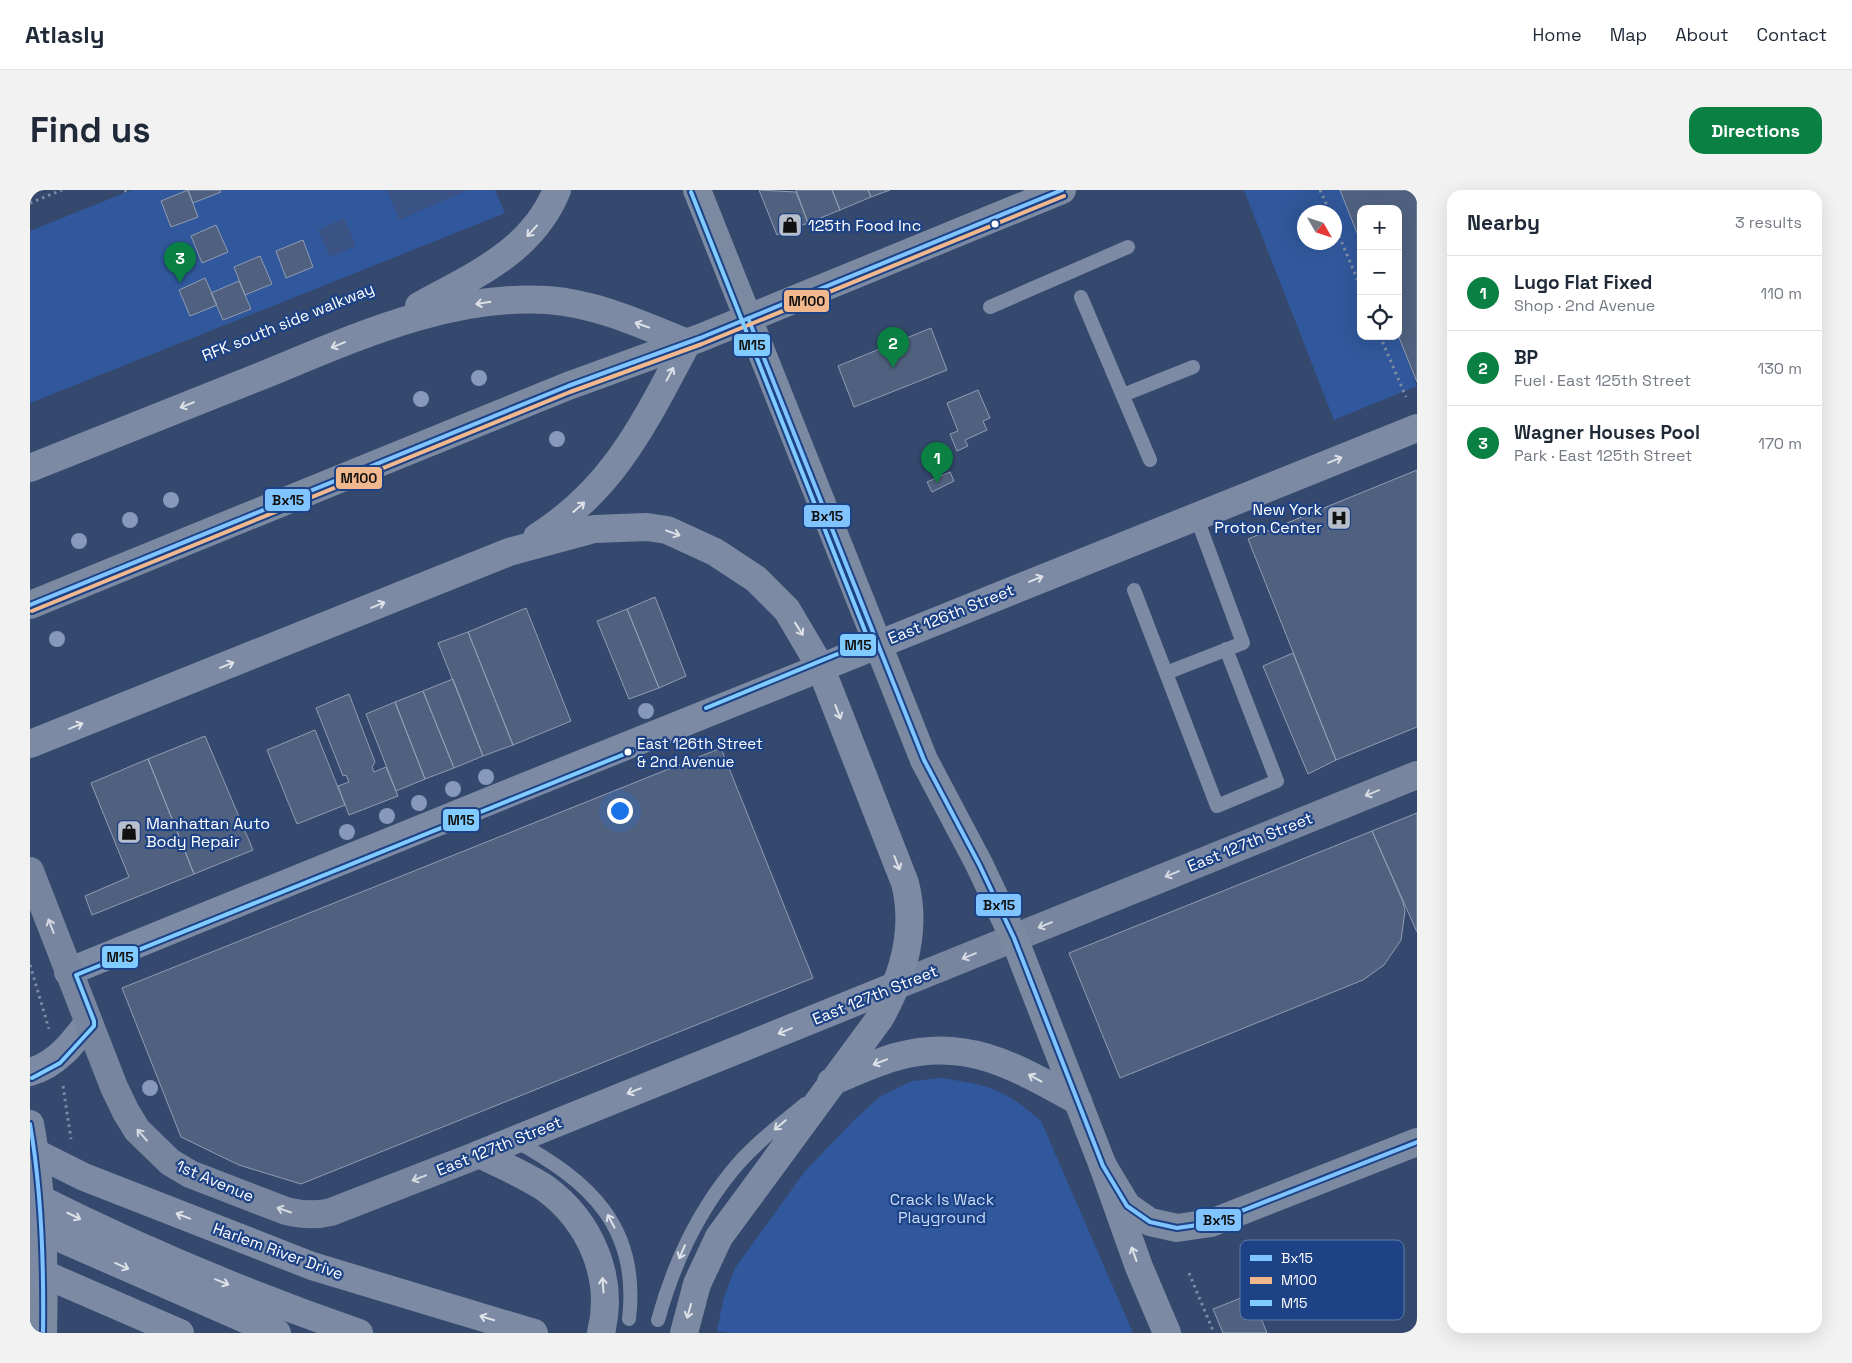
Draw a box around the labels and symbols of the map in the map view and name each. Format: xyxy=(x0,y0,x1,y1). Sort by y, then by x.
north arrow xyxy=(1297,205,1342,250)
shop icon: 125th Food Inc xyxy=(777,212,803,238)
place label: 125th Food Inc xyxy=(808,215,921,236)
unlabelled marker xyxy=(990,219,1000,229)
one-way arrow xyxy=(526,225,537,238)
pin: 3 xyxy=(164,242,196,283)
street label: RFK south side walkway xyxy=(199,278,377,366)
line badge: M100 xyxy=(783,289,830,313)
text: M100 xyxy=(789,292,825,310)
one-way arrow xyxy=(475,298,491,308)
one-way arrow xyxy=(634,319,650,329)
pin: 2 xyxy=(877,327,909,368)
line badge: M15 xyxy=(733,333,771,357)
text: M15 xyxy=(738,336,766,354)
one-way arrow xyxy=(331,341,346,350)
one-way arrow xyxy=(666,367,676,382)
one-way arrow xyxy=(180,401,195,411)
pin: 1 xyxy=(921,442,953,483)
one-way arrow xyxy=(1327,455,1342,465)
line badge: M100 xyxy=(335,466,383,490)
text: M100 xyxy=(341,469,377,487)
line badge: Bx15 xyxy=(264,488,311,512)
text: Bx15 xyxy=(272,491,304,509)
place label: New York Proton Center xyxy=(1214,499,1322,538)
one-way arrow xyxy=(572,501,585,512)
line badge: Bx15 xyxy=(803,504,851,528)
hospital icon: New York Proton Center xyxy=(1326,505,1352,531)
text: Bx15 xyxy=(811,507,843,525)
one-way arrow xyxy=(665,529,680,538)
one-way arrow xyxy=(1028,574,1043,583)
street label: East 126th Street xyxy=(885,579,1017,649)
one-way arrow xyxy=(370,600,385,609)
one-way arrow xyxy=(795,622,805,636)
line badge: M15 xyxy=(839,633,877,657)
text: M15 xyxy=(844,636,872,654)
one-way arrow xyxy=(219,660,234,669)
one-way arrow xyxy=(834,703,843,719)
one-way arrow xyxy=(68,720,83,730)
place label: East 126th Street & 2nd Avenue xyxy=(637,734,763,771)
marker: East 126th Street & 2nd Avenue xyxy=(623,747,633,757)
one-way arrow xyxy=(1365,789,1380,799)
your location xyxy=(607,798,633,824)
street label: East 127th Street xyxy=(1184,807,1316,877)
line badge: M15 xyxy=(442,808,480,832)
text: M15 xyxy=(447,811,475,829)
place label: Manhattan Auto Body Repair xyxy=(146,813,270,852)
shop icon: Manhattan Auto Body Repair xyxy=(116,819,142,845)
one-way arrow xyxy=(893,855,903,870)
one-way arrow xyxy=(1165,869,1180,879)
line badge: Bx15 xyxy=(975,893,1022,917)
text: Bx15 xyxy=(983,896,1015,914)
one-way arrow xyxy=(46,919,55,935)
one-way arrow xyxy=(1038,921,1053,931)
line badge: M15 xyxy=(101,945,139,969)
text: M15 xyxy=(106,948,134,966)
one-way arrow xyxy=(961,953,976,962)
street label: East 127th Street xyxy=(809,960,941,1030)
one-way arrow xyxy=(778,1026,793,1036)
one-way arrow xyxy=(872,1058,888,1067)
one-way arrow xyxy=(1028,1073,1043,1082)
one-way arrow xyxy=(627,1087,642,1097)
street label: East 127th Street xyxy=(433,1111,565,1181)
one-way arrow xyxy=(774,1120,787,1131)
one-way arrow xyxy=(136,1129,148,1142)
street label: 1st Avenue xyxy=(173,1155,257,1207)
one-way arrow xyxy=(411,1174,427,1183)
park label: Crack Is Wack Playground xyxy=(890,1189,995,1228)
one-way arrow xyxy=(276,1204,292,1214)
line badge: Bx15 xyxy=(1195,1208,1242,1232)
one-way arrow xyxy=(66,1211,81,1221)
one-way arrow xyxy=(176,1211,191,1221)
text: Bx15 xyxy=(1203,1211,1235,1229)
one-way arrow xyxy=(606,1214,615,1229)
street label: Harlem River Drive xyxy=(210,1218,346,1284)
legend xyxy=(1240,1240,1404,1320)
one-way arrow xyxy=(676,1244,686,1259)
one-way arrow xyxy=(1129,1246,1138,1262)
text: Bx15 xyxy=(1281,1249,1313,1267)
one-way arrow xyxy=(114,1262,129,1272)
text: M100 xyxy=(1281,1271,1317,1289)
one-way arrow xyxy=(599,1277,608,1293)
one-way arrow xyxy=(214,1278,229,1287)
text: M15 xyxy=(1281,1294,1307,1312)
one-way arrow xyxy=(684,1303,693,1319)
one-way arrow xyxy=(479,1313,495,1323)

